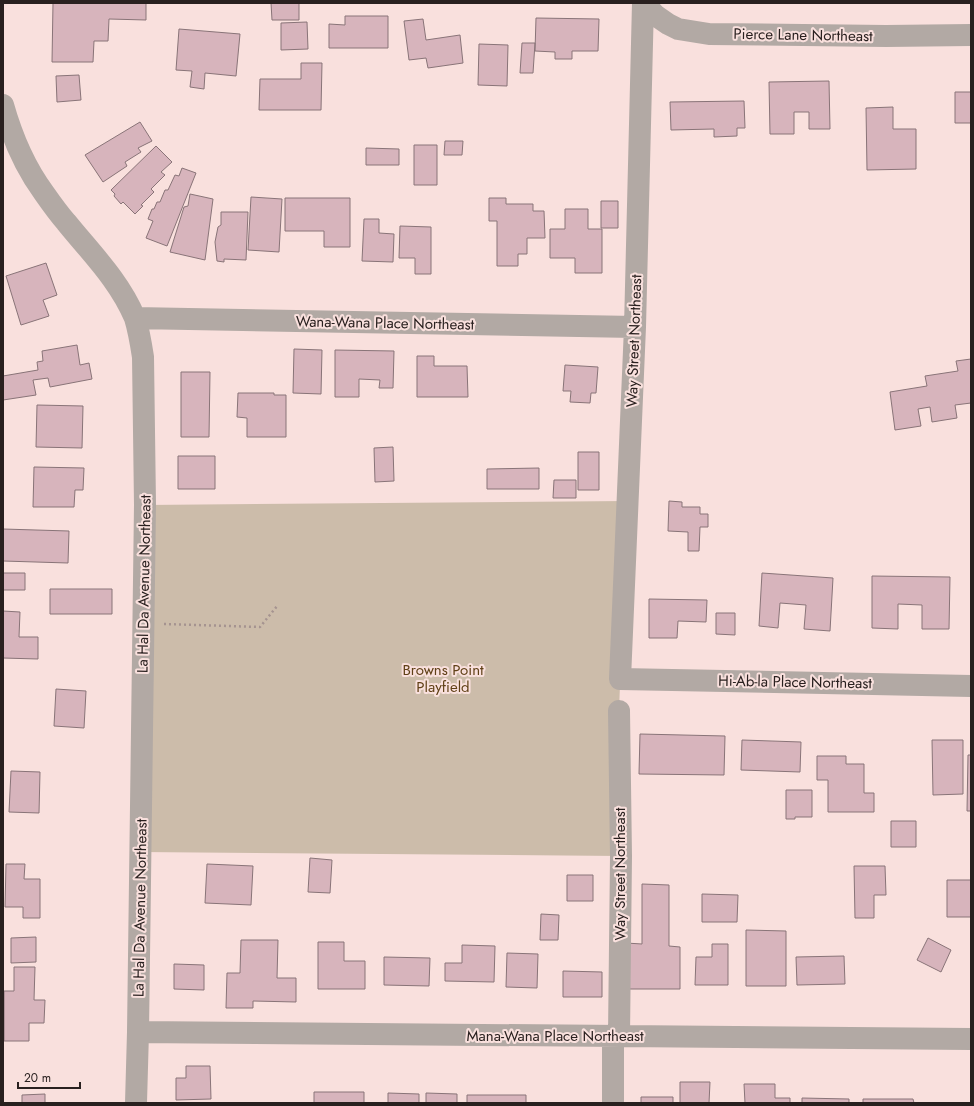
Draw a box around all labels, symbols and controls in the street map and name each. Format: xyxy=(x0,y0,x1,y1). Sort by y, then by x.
street label: Pierce Lane Northeast xyxy=(733,23,873,47)
street label: Way Street Northeast xyxy=(621,274,647,408)
street label: Wana-Wana Place Northeast xyxy=(296,310,475,336)
street label: La Hal Da Avenue Northeast xyxy=(131,494,157,673)
park label: Browns Point Playfield xyxy=(402,659,484,698)
street label: Hi-Ab-la Place Northeast xyxy=(718,670,872,694)
street label: Way Street Northeast xyxy=(609,807,631,940)
street label: La Hal Da Avenue Northeast xyxy=(127,818,153,997)
street label: Mana-Wana Place Northeast xyxy=(466,1025,644,1047)
scale bar xyxy=(18,1064,80,1090)
text: 20 m xyxy=(24,1069,51,1087)

